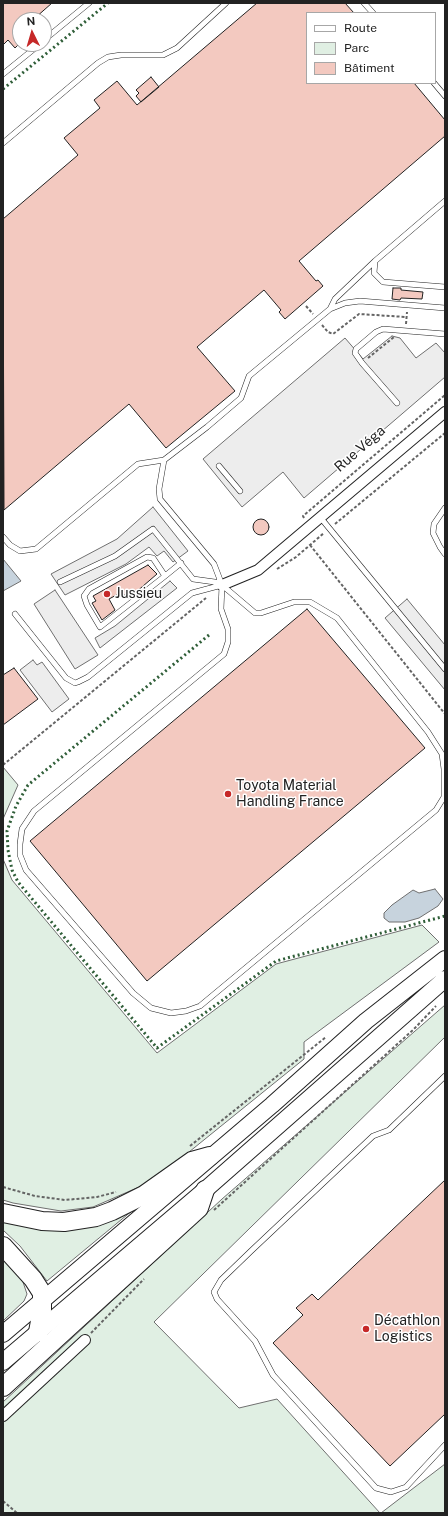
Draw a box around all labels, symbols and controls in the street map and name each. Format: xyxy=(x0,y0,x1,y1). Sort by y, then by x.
north arrow xyxy=(12,12,52,52)
legend xyxy=(306,12,436,84)
text: N xyxy=(26,15,36,27)
text: Route xyxy=(344,21,377,35)
text: Parc xyxy=(344,41,369,55)
text: Bâtiment xyxy=(344,61,395,75)
street label: Rue Véga xyxy=(331,422,389,476)
place label: Jussieu xyxy=(115,586,162,602)
marker: Jussieu xyxy=(102,589,112,599)
place label: Toyota Material Handling France xyxy=(236,778,344,810)
marker: Toyota Material Handling France xyxy=(223,789,233,799)
place label: Décathlon Logistics xyxy=(374,1313,440,1346)
marker: Décathlon Logistics xyxy=(361,1324,371,1334)

